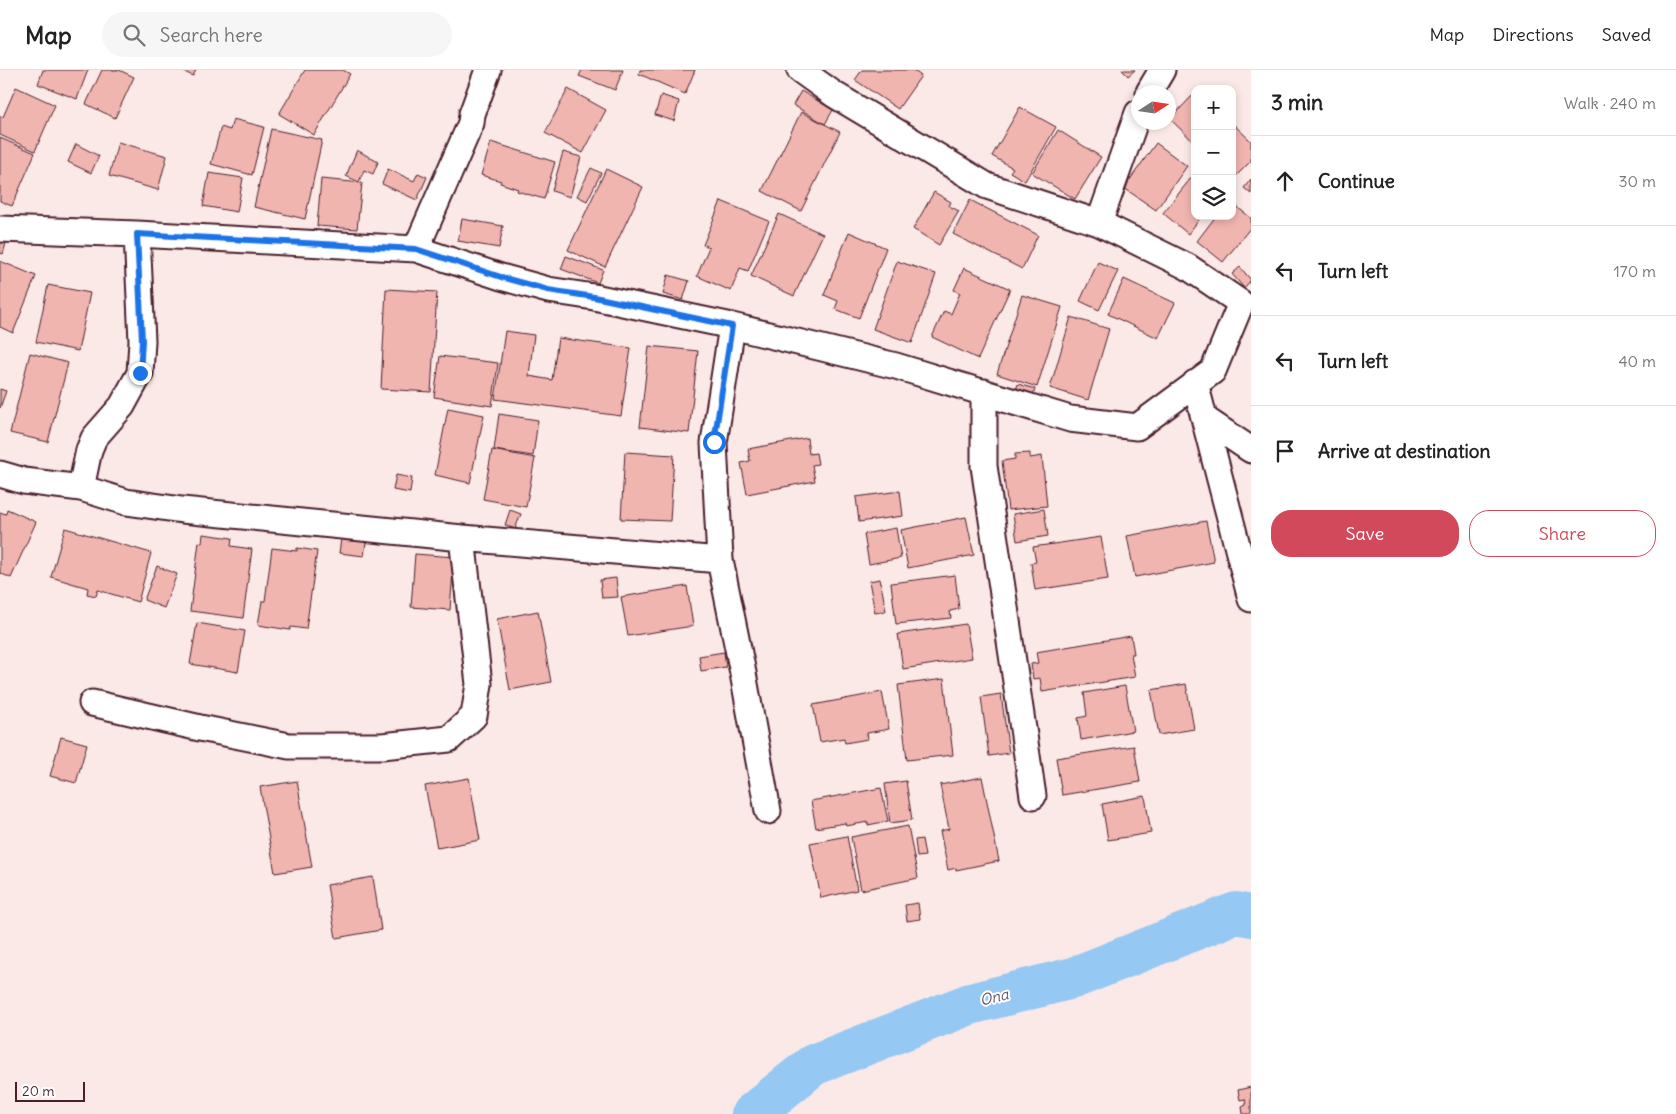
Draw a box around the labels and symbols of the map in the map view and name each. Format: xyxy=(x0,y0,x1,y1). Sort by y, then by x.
north arrow xyxy=(1131,85,1176,130)
route end xyxy=(129,362,152,385)
route start xyxy=(703,431,726,454)
water label: Ona xyxy=(978,984,1012,1010)
scale bar xyxy=(15,1079,85,1102)

